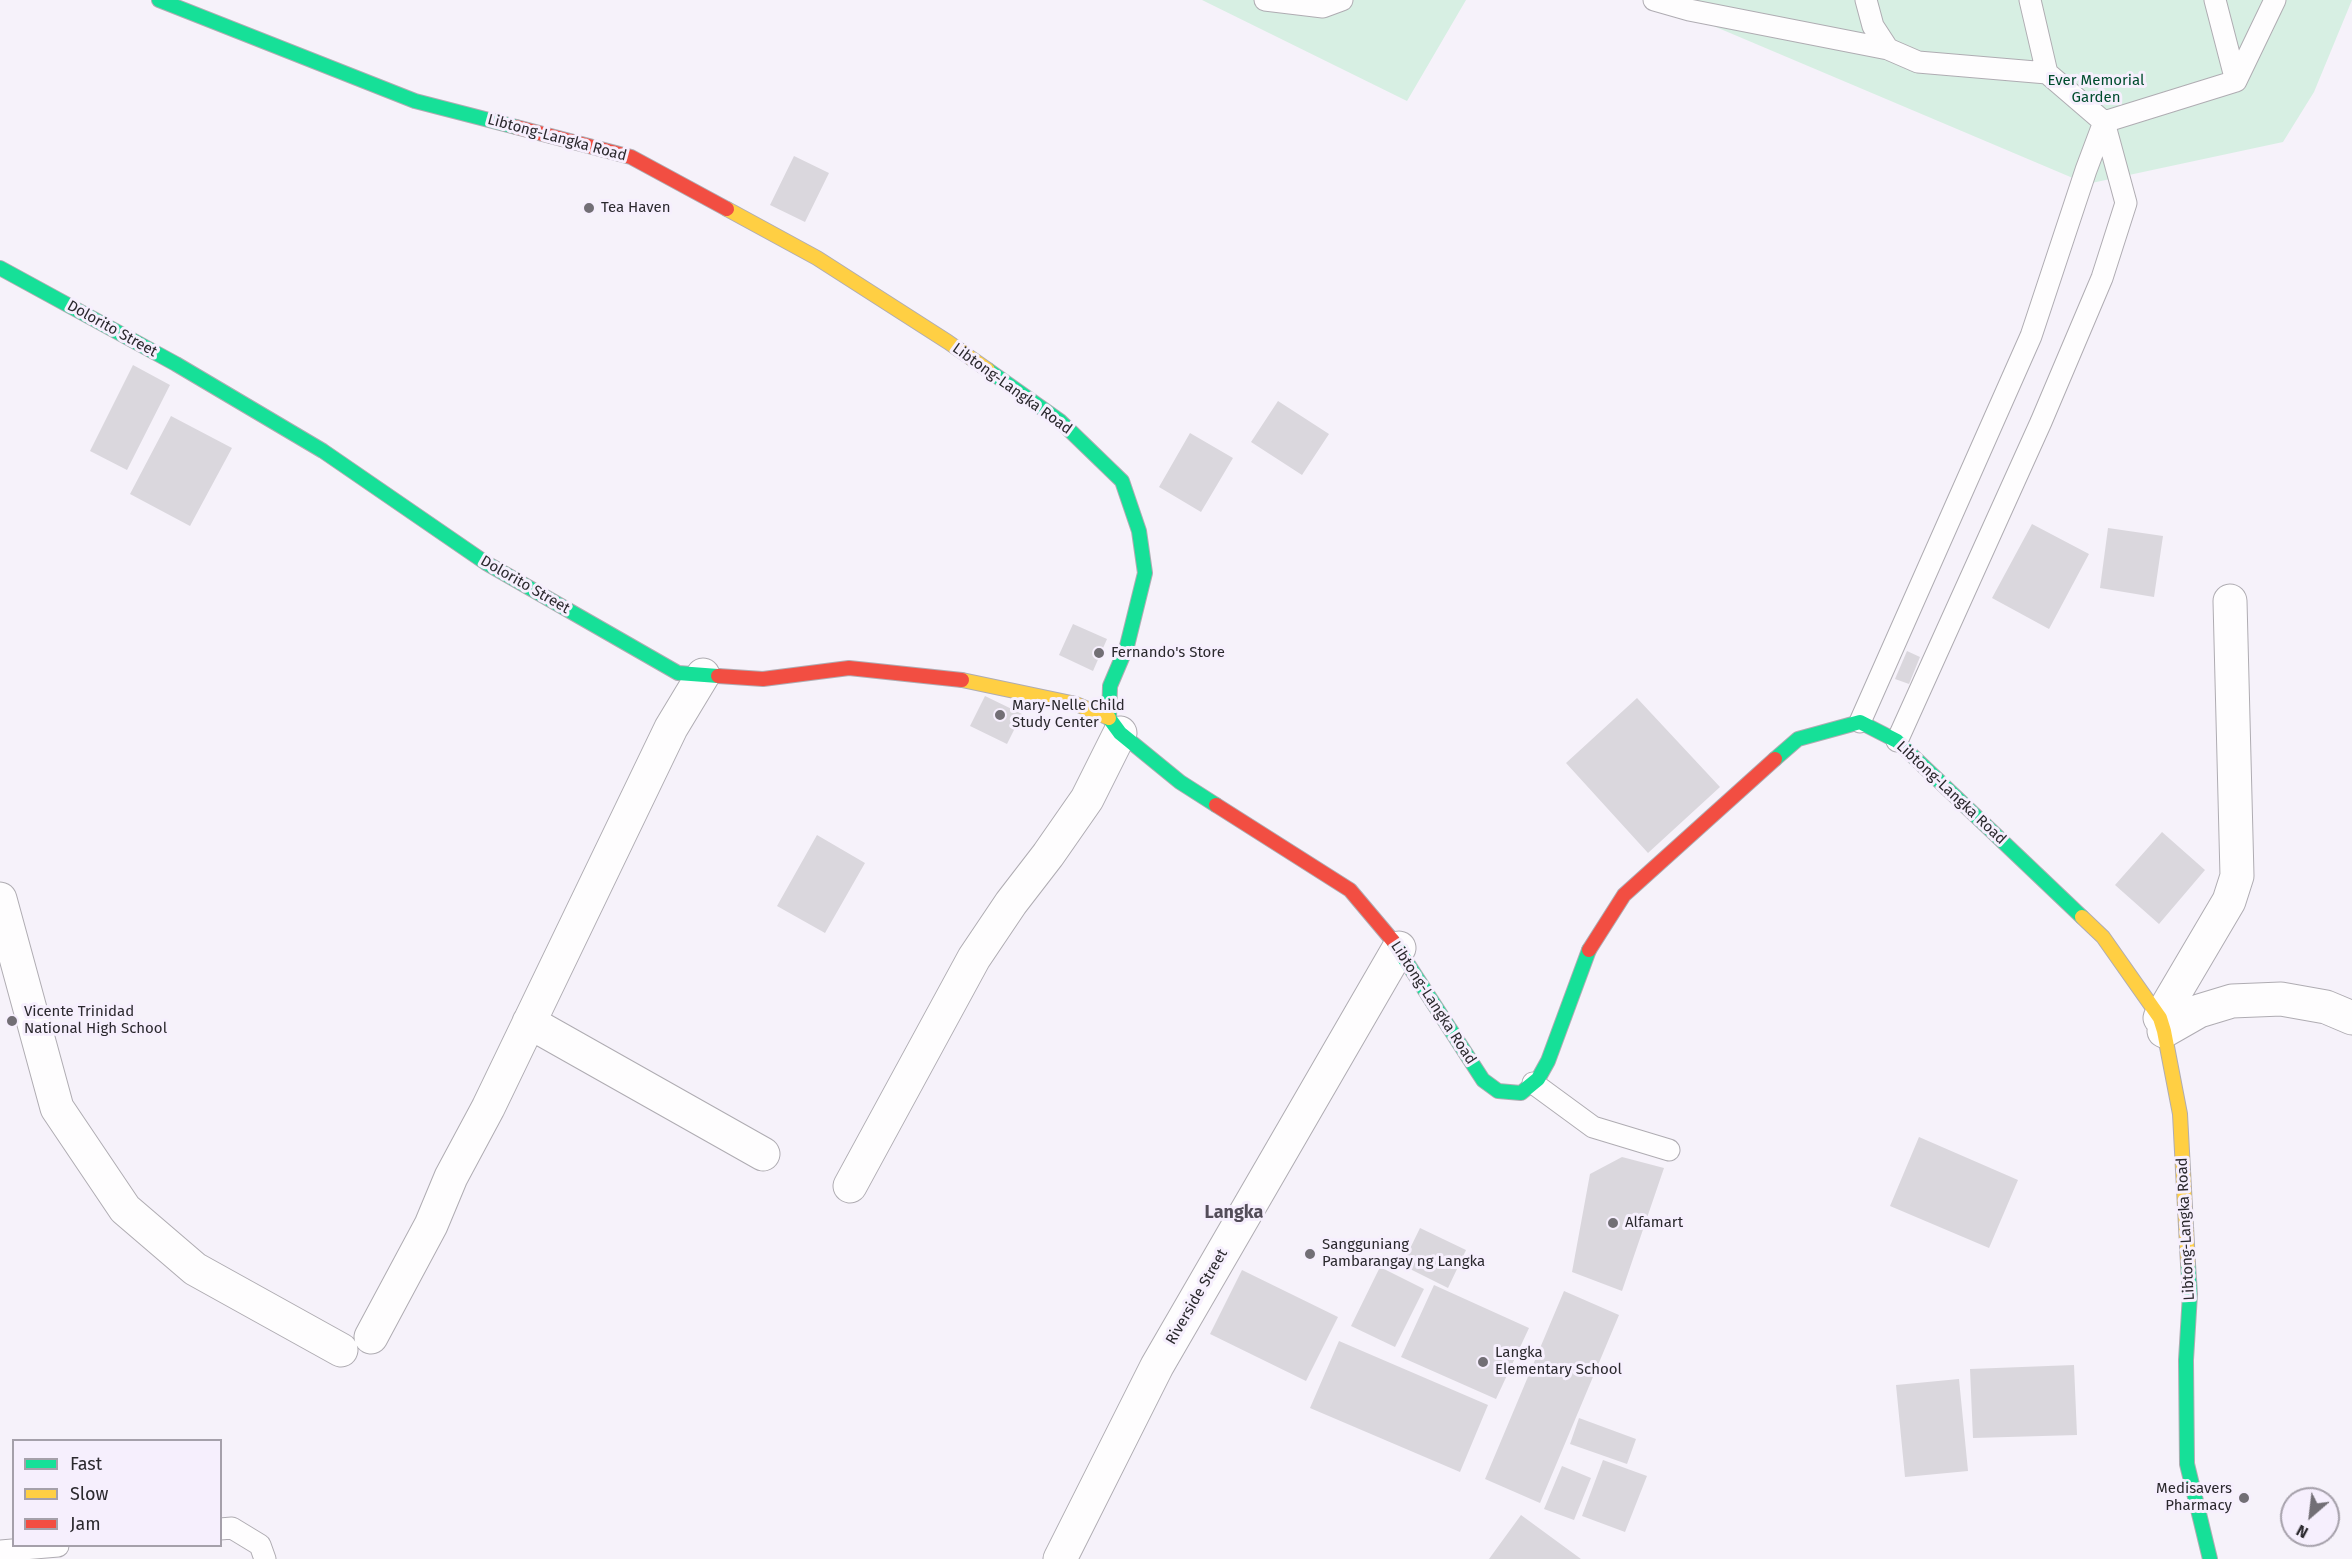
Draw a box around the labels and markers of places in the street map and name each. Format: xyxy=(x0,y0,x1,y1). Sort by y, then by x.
place label: Tea Haven xyxy=(601,199,671,217)
marker: Tea Haven xyxy=(582,201,596,215)
place label: Fernando's Store xyxy=(1111,644,1225,662)
marker: Fernando's Store xyxy=(1092,646,1106,660)
place label: Mary-Nelle Child Study Center xyxy=(1012,697,1125,732)
marker: Mary-Nelle Child Study Center xyxy=(993,708,1007,722)
place label: Vicente Trinidad National High School xyxy=(24,1003,167,1038)
marker: Vicente Trinidad National High School xyxy=(5,1014,19,1028)
place label: Alfamart xyxy=(1625,1214,1683,1232)
marker: Alfamart xyxy=(1606,1216,1620,1230)
place label: Sangguniang Pambarangay ng Langka xyxy=(1322,1236,1485,1271)
marker: Sangguniang Pambarangay ng Langka xyxy=(1303,1247,1317,1261)
place label: Langka Elementary School xyxy=(1495,1344,1622,1379)
marker: Langka Elementary School xyxy=(1476,1355,1490,1369)
place label: Medisavers Pharmacy xyxy=(2156,1480,2232,1515)
marker: Medisavers Pharmacy xyxy=(2237,1491,2251,1505)

